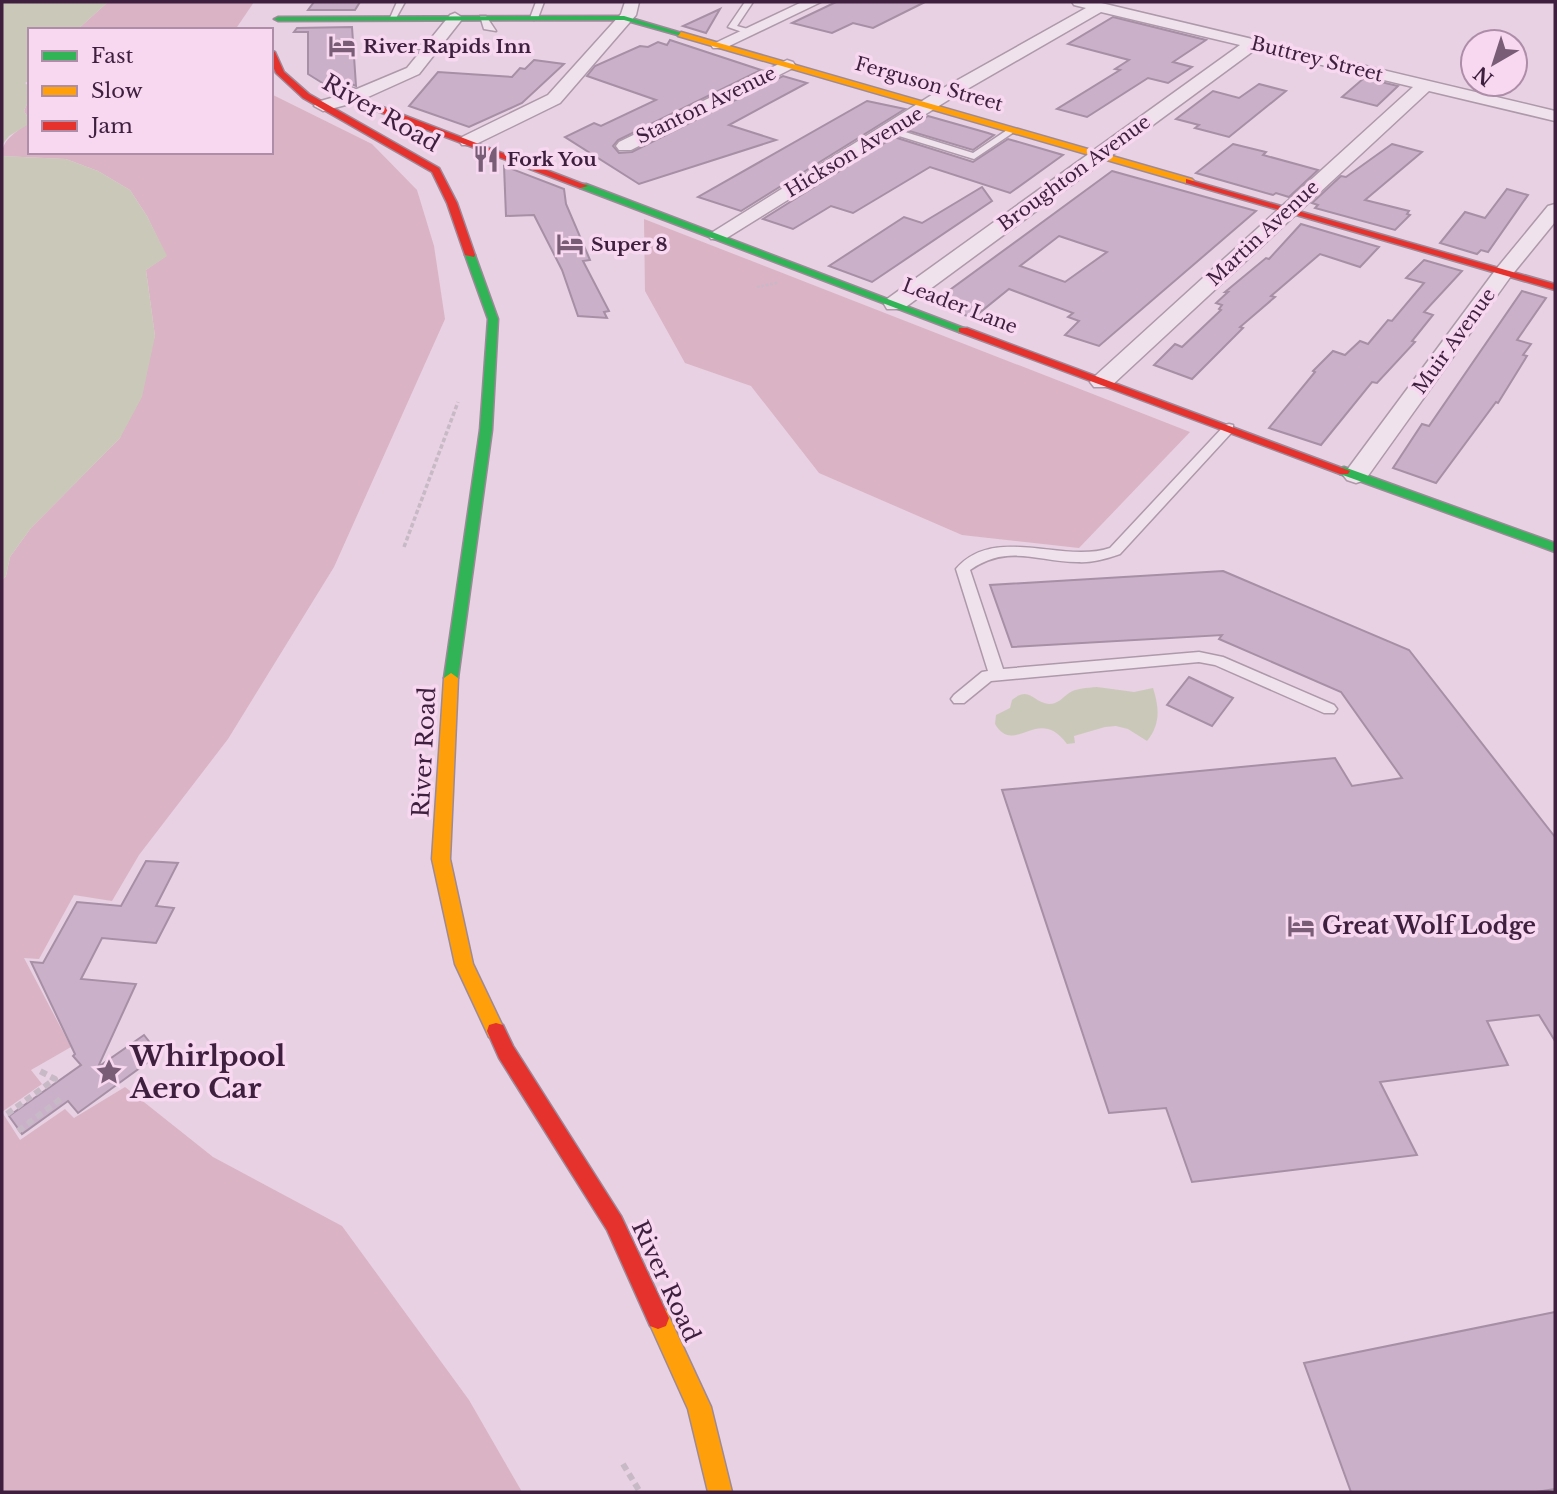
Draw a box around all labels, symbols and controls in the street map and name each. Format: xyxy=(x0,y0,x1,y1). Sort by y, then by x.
legend xyxy=(28,28,273,154)
north arrow xyxy=(1459,28,1529,98)
hotel icon: River Rapids Inn xyxy=(327,31,357,61)
street label: Buttrey Street xyxy=(1249,31,1386,87)
place label: River Rapids Inn xyxy=(363,35,531,58)
text: Fast xyxy=(91,43,133,69)
street label: Ferguson Street xyxy=(852,52,1006,116)
street label: Stanton Avenue xyxy=(632,61,780,149)
text: N xyxy=(1469,61,1498,90)
street label: River Road xyxy=(317,68,445,158)
text: Slow xyxy=(91,78,143,104)
street label: Hickson Avenue xyxy=(781,102,927,202)
street label: Broughton Avenue xyxy=(993,110,1155,236)
text: Jam xyxy=(88,113,133,139)
restaurant icon: Fork You xyxy=(471,144,501,174)
place label: Fork You xyxy=(507,148,597,171)
street label: Martin Avenue xyxy=(1202,175,1324,291)
hotel icon: Super 8 xyxy=(555,229,585,259)
place label: Super 8 xyxy=(591,233,668,256)
street label: Leader Lane xyxy=(899,274,1021,338)
street label: Muir Avenue xyxy=(1408,284,1500,398)
street label: River Road xyxy=(407,686,441,818)
hotel icon: Great Wolf Lodge xyxy=(1286,911,1316,941)
place label: Great Wolf Lodge xyxy=(1322,912,1536,940)
place label: Whirlpool Aero Car xyxy=(129,1039,286,1106)
place icon: Whirlpool Aero Car xyxy=(94,1057,124,1087)
street label: River Road xyxy=(626,1216,706,1346)

